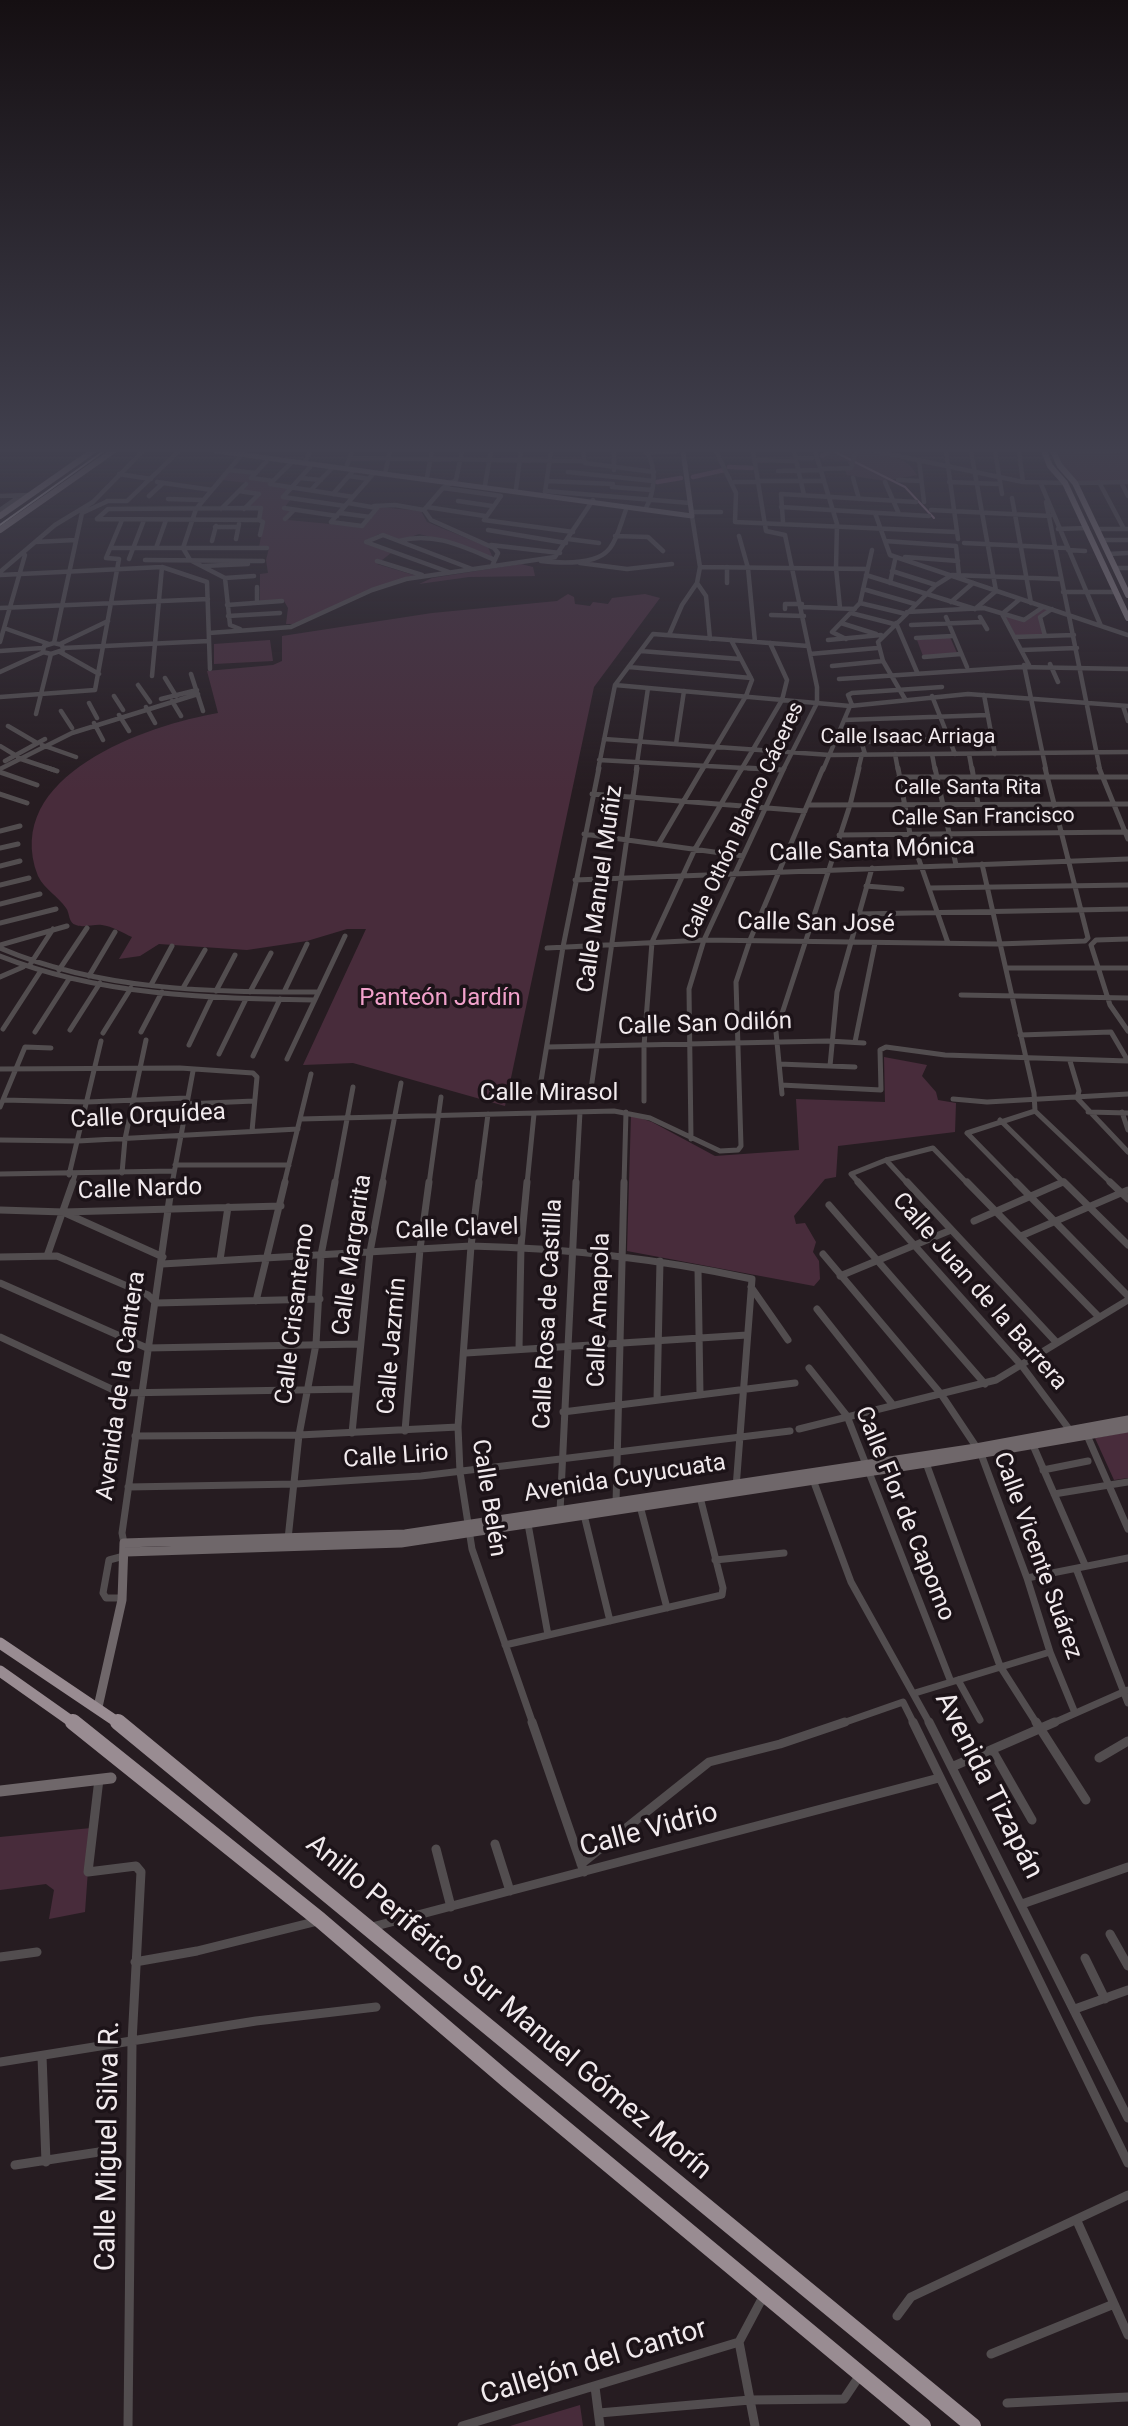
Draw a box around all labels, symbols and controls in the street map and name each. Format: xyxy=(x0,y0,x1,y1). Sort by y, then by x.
street label: Calle Othón Blanco Cáceres xyxy=(678,698,810,944)
street label: Calle Isaac Arriaga xyxy=(821,725,995,751)
street label: Calle Santa Rita xyxy=(895,776,1041,802)
street label: Calle Manuel Muñiz xyxy=(572,783,630,995)
street label: Calle San Francisco xyxy=(891,804,1075,832)
street label: Calle Santa Mónica xyxy=(769,833,975,869)
street label: Calle San José xyxy=(737,908,895,940)
park label: Panteón Jardín xyxy=(359,985,521,1013)
street label: Calle San Odilón xyxy=(617,1008,793,1042)
street label: Calle Mirasol xyxy=(480,1080,618,1108)
street label: Calle Orquídea xyxy=(70,1099,226,1135)
street label: Calle Nardo xyxy=(77,1173,203,1207)
street label: Calle Margarita xyxy=(327,1173,379,1337)
street label: Calle Juan de la Barrera xyxy=(885,1187,1073,1397)
street label: Calle Rosa de Castilla xyxy=(529,1198,569,1430)
street label: Calle Clavel xyxy=(395,1213,519,1247)
street label: Calle Crisantemo xyxy=(271,1222,321,1406)
street label: Calle Amapola xyxy=(583,1232,617,1388)
street label: Avenida de la Cantera xyxy=(92,1270,152,1502)
street label: Calle Jazmín xyxy=(373,1276,413,1416)
street label: Calle Flor de Capomo xyxy=(848,1403,960,1625)
street label: Calle Belén xyxy=(465,1437,511,1559)
street label: Calle Lirio xyxy=(342,1439,450,1475)
street label: Avenida Cuyucuata xyxy=(522,1449,728,1509)
street label: Calle Vicente Suárez xyxy=(986,1449,1088,1663)
street label: Avenida Tizapán xyxy=(926,1687,1050,1885)
street label: Calle Vidrio xyxy=(576,1796,722,1866)
street label: Anillo Periférico Sur Manuel Gómez Morín xyxy=(298,1828,718,2188)
street label: Calle Miguel Silva R. xyxy=(90,2021,128,2271)
street label: Callejón del Cantor xyxy=(477,2313,711,2413)

